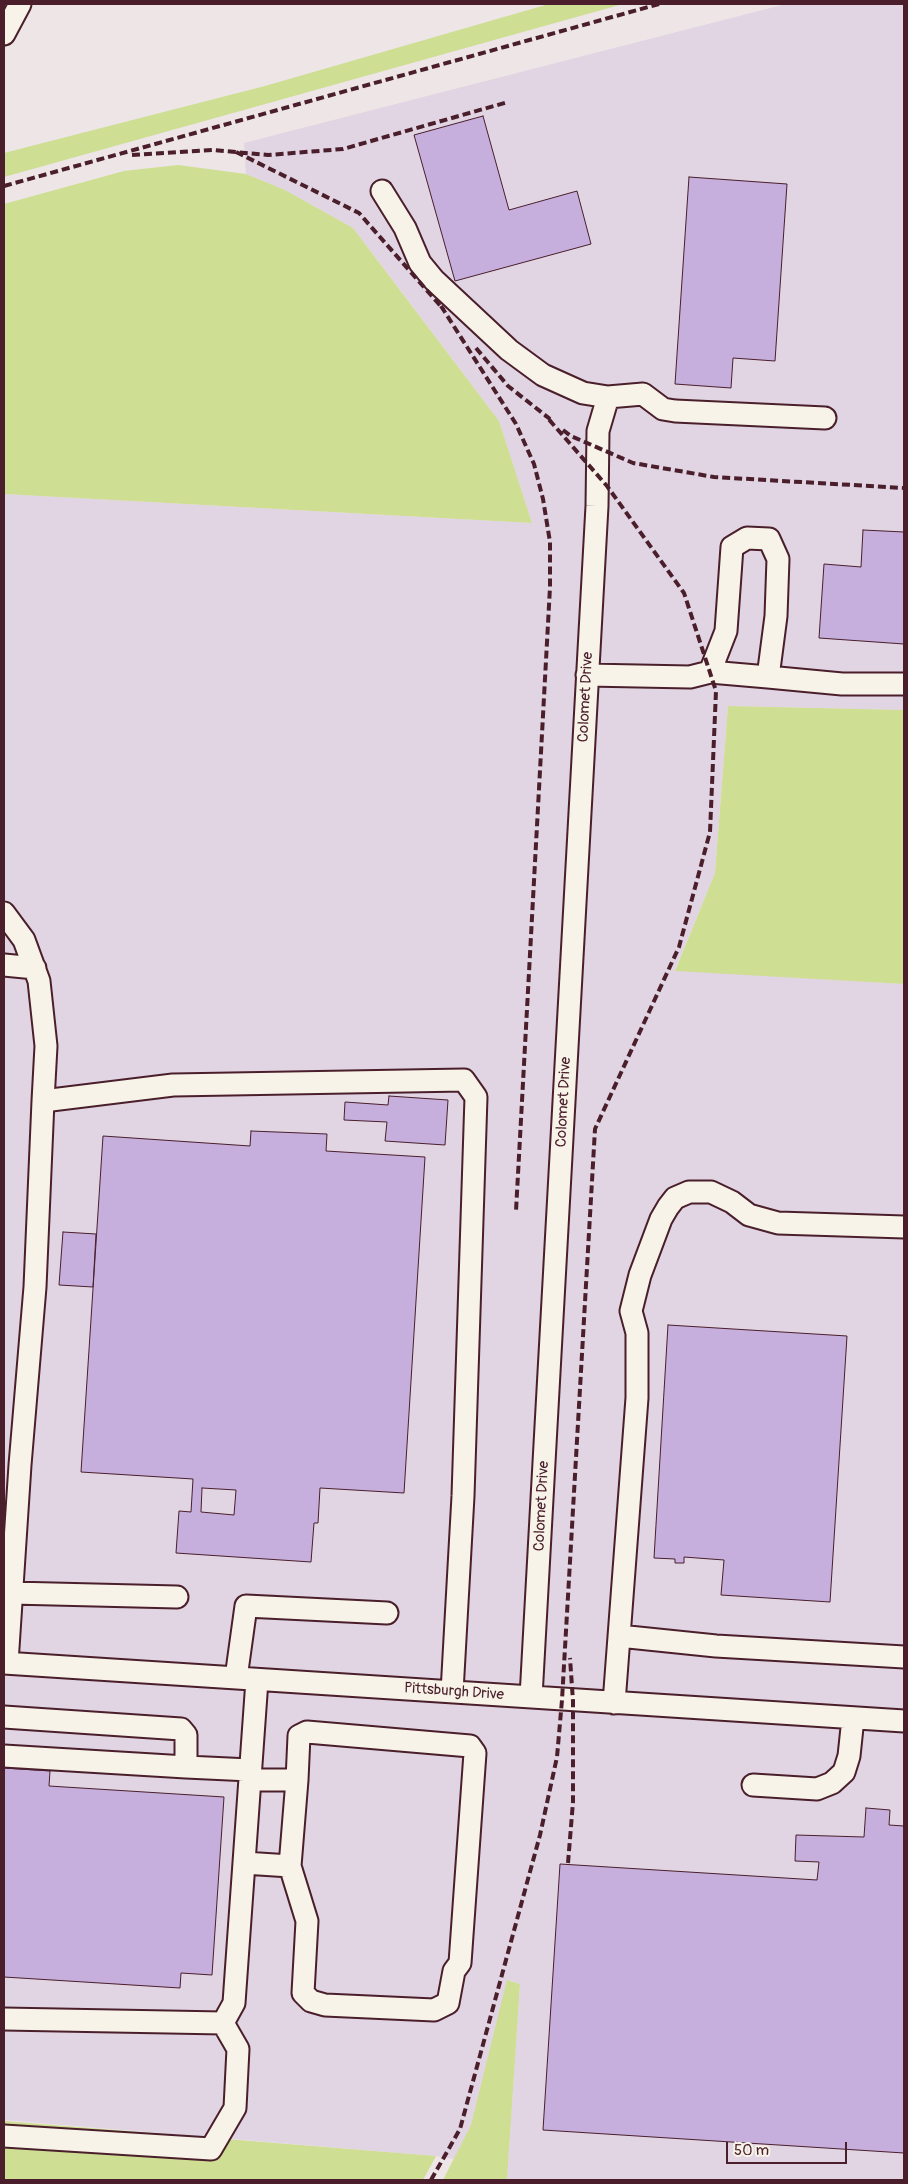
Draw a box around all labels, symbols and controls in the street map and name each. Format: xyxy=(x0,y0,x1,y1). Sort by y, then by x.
street label: Colomet Drive xyxy=(575,651,597,743)
street label: Colomet Drive xyxy=(553,1056,575,1148)
street label: Colomet Drive xyxy=(531,1460,553,1552)
street label: Pittsburgh Drive xyxy=(403,1680,505,1704)
scale bar xyxy=(728,2132,849,2164)
text: 50 m xyxy=(734,2141,769,2160)

